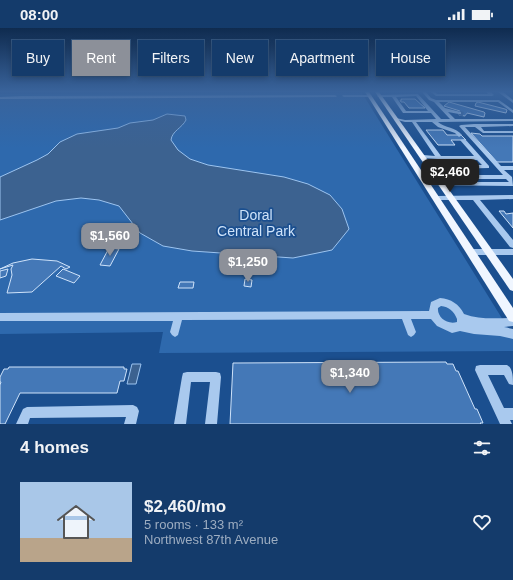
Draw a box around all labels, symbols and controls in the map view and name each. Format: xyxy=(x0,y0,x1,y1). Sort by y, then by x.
text: 08:00 xyxy=(20,6,58,23)
chip: Buy xyxy=(12,40,64,76)
chip: Rent xyxy=(72,40,130,76)
chip: Filters xyxy=(138,40,204,76)
chip: New xyxy=(212,40,268,76)
chip: Apartment xyxy=(276,40,368,76)
chip: House xyxy=(376,40,445,76)
pin: $2,460 xyxy=(417,159,483,193)
text: $2,460 xyxy=(430,164,470,179)
park label: Doral Central Park xyxy=(217,207,296,239)
pin: $1,560 xyxy=(77,223,143,257)
text: $1,560 xyxy=(90,228,130,243)
pin: $1,250 xyxy=(215,249,281,283)
text: $1,250 xyxy=(228,254,268,269)
pin: $1,340 xyxy=(317,360,383,394)
text: $1,340 xyxy=(330,365,370,380)
icon: filters xyxy=(471,437,493,459)
text: 4 homes xyxy=(20,438,89,457)
text: $2,460/mo xyxy=(144,497,226,516)
icon: home xyxy=(52,498,100,546)
icon: heart xyxy=(471,511,493,533)
text: 5 rooms · 133 m² xyxy=(144,517,243,532)
text: Northwest 87th Avenue xyxy=(144,532,278,547)

